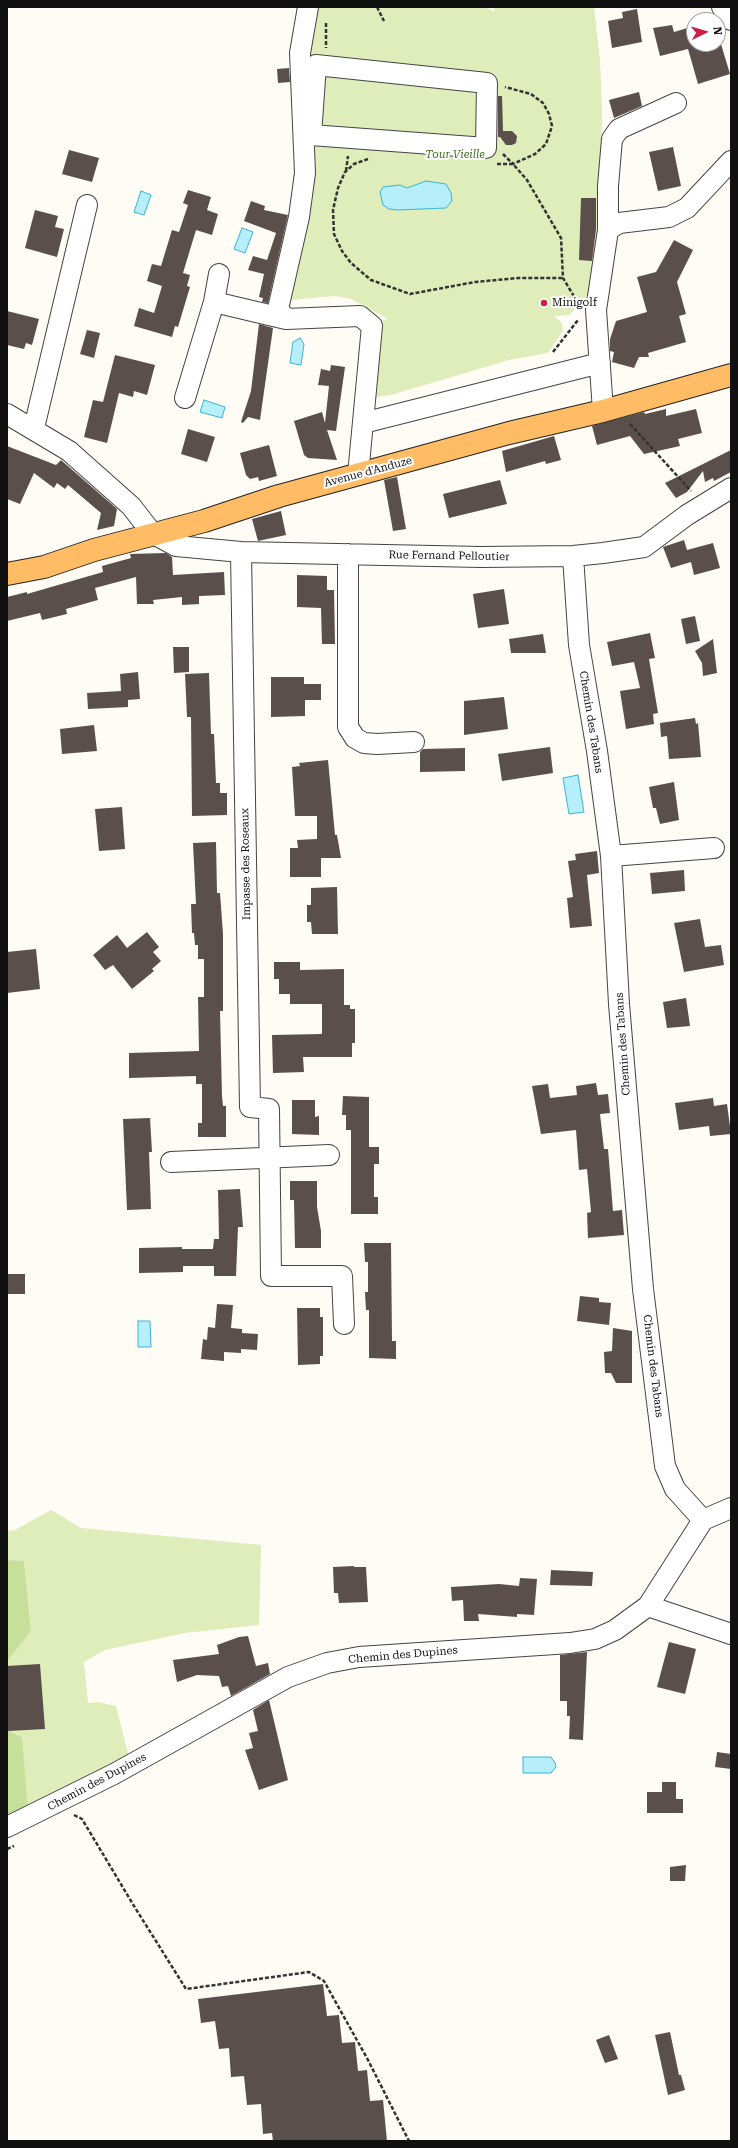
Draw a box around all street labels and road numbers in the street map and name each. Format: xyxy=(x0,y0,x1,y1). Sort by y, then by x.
street label: Avenue d'Anduze xyxy=(323,454,413,490)
street label: Rue Fernand Pelloutier xyxy=(388,548,510,564)
street label: Chemin des Tabans xyxy=(576,670,606,774)
street label: Impasse des Roseaux xyxy=(238,808,254,920)
street label: Chemin des Tabans xyxy=(613,992,633,1096)
street label: Chemin des Tabans xyxy=(640,1314,666,1418)
street label: Chemin des Dupines xyxy=(348,1644,458,1666)
street label: Chemin des Dupines xyxy=(45,1750,149,1814)

